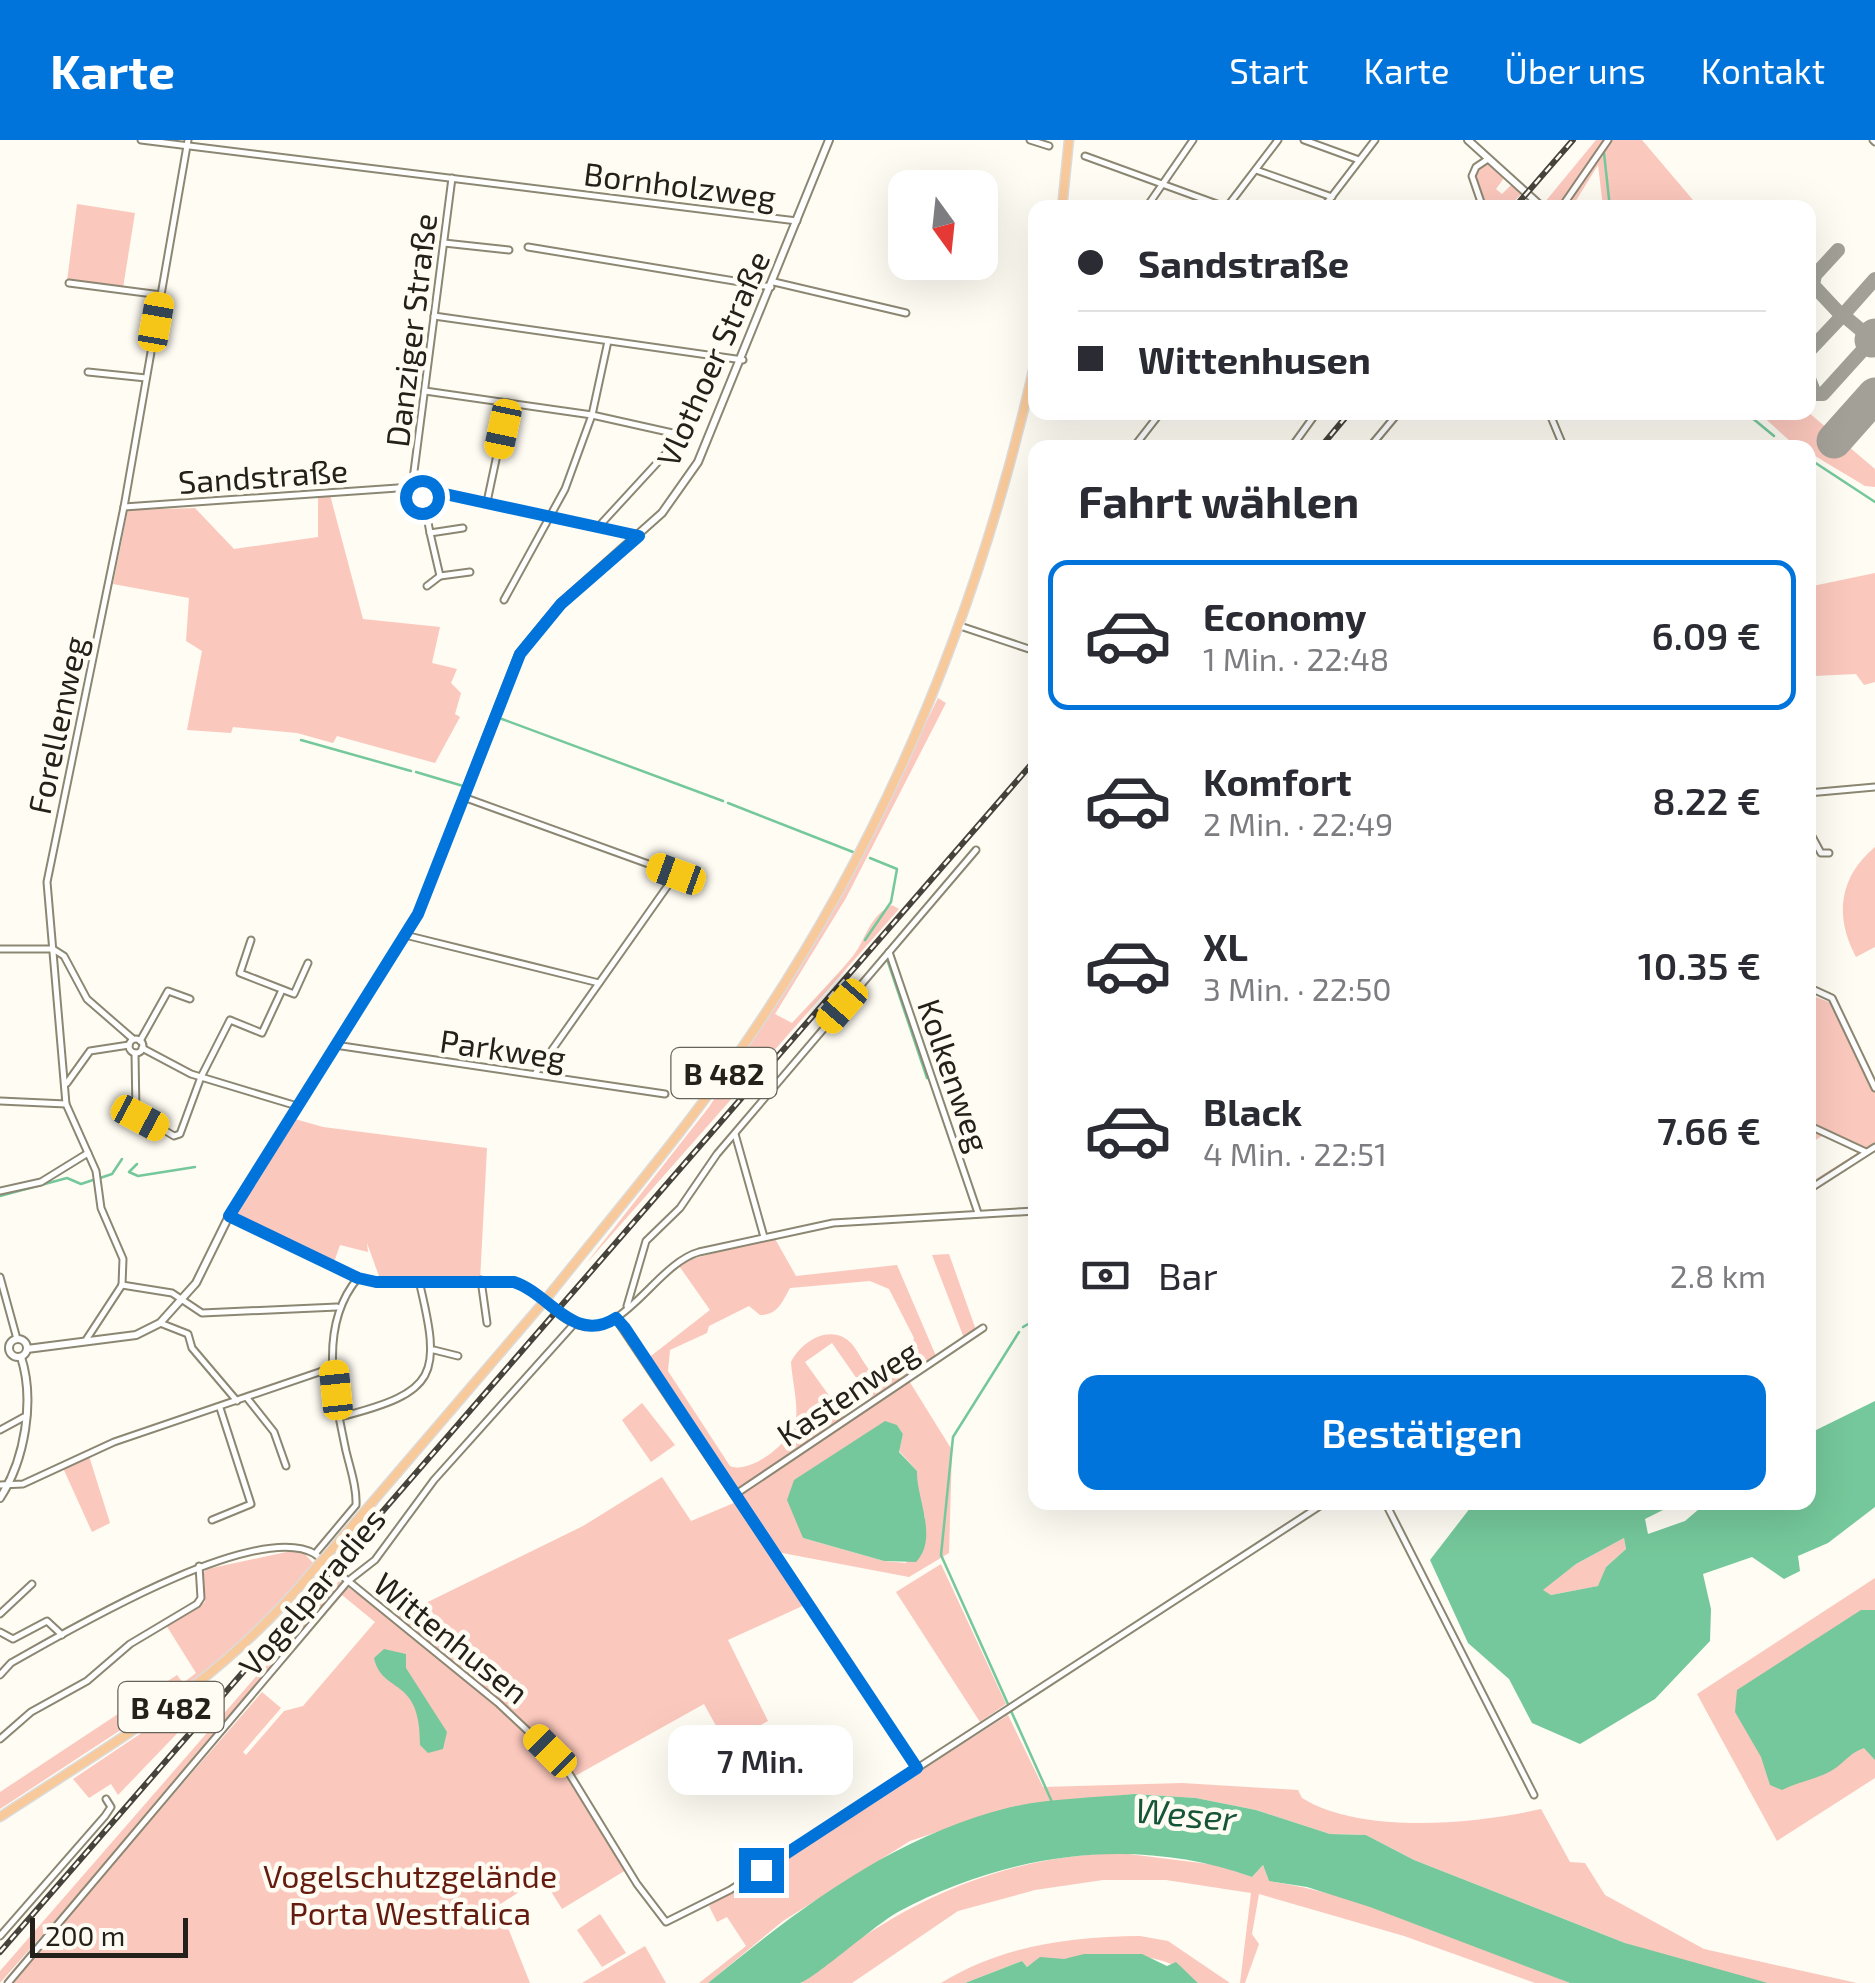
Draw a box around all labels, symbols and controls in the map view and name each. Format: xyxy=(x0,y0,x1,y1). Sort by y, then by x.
text: Karte xyxy=(50,41,175,99)
text: Start xyxy=(1229,49,1309,91)
text: Karte xyxy=(1364,49,1450,91)
text: Über uns xyxy=(1505,49,1646,91)
text: Kontakt xyxy=(1701,49,1825,91)
street label: Bornholzweg xyxy=(582,153,778,215)
north arrow xyxy=(888,170,998,280)
map controls xyxy=(888,170,998,280)
street label: Danziger Straße xyxy=(377,211,443,449)
text: Sandstraße xyxy=(1138,240,1349,286)
street label: Vlothoer Straße xyxy=(648,244,776,472)
car xyxy=(136,290,176,354)
text: Wittenhusen xyxy=(1138,336,1371,382)
car xyxy=(482,397,524,461)
street label: Sandstraße xyxy=(177,450,349,500)
text: Fahrt wählen xyxy=(1078,473,1359,527)
route start xyxy=(400,475,445,520)
icon: car xyxy=(1083,590,1173,680)
text: Economy xyxy=(1203,593,1367,639)
text: 6.09 € xyxy=(1652,612,1761,658)
street label: Forellenweg xyxy=(19,633,93,817)
text: 1 Min. · 22:48 xyxy=(1203,639,1389,677)
icon: car xyxy=(1083,755,1173,845)
text: Komfort xyxy=(1203,758,1352,804)
text: 8.22 € xyxy=(1652,777,1761,823)
text: 2 Min. · 22:49 xyxy=(1203,804,1393,842)
car xyxy=(643,850,709,898)
icon: car xyxy=(1083,920,1173,1010)
text: XL xyxy=(1203,923,1248,969)
text: 10.35 € xyxy=(1638,942,1761,988)
text: 3 Min. · 22:50 xyxy=(1203,969,1392,1007)
car xyxy=(811,974,873,1038)
street label: Kolkenweg xyxy=(911,994,999,1157)
street label: Parkweg xyxy=(438,1020,569,1076)
road number: B 482 xyxy=(672,1048,776,1098)
icon: car xyxy=(1083,1085,1173,1175)
text: Black xyxy=(1203,1088,1302,1134)
car xyxy=(106,1091,174,1145)
text: 7.66 € xyxy=(1657,1107,1761,1153)
text: 4 Min. · 22:51 xyxy=(1203,1134,1387,1172)
icon: cash xyxy=(1078,1248,1133,1303)
text: Bar xyxy=(1158,1252,1218,1298)
text: 2.8 km xyxy=(1670,1256,1766,1294)
street label: Kastenweg xyxy=(769,1331,925,1453)
car xyxy=(318,1359,354,1421)
button: Bestätigen xyxy=(1078,1375,1766,1490)
street label: Vogelparadies xyxy=(230,1499,392,1683)
street label: Wittenhusen xyxy=(367,1563,537,1711)
road number: B 482 xyxy=(119,1682,224,1732)
car xyxy=(518,1719,582,1783)
callout: 7 Min. xyxy=(668,1725,854,1795)
text: 7 Min. xyxy=(717,1741,804,1779)
water label: Weser xyxy=(1134,1788,1240,1838)
route end xyxy=(739,1848,784,1893)
park label: Vogelschutzgelände Porta Westfalica xyxy=(263,1856,557,1931)
scale bar xyxy=(30,1913,188,1958)
text: 200 m xyxy=(45,1918,125,1952)

